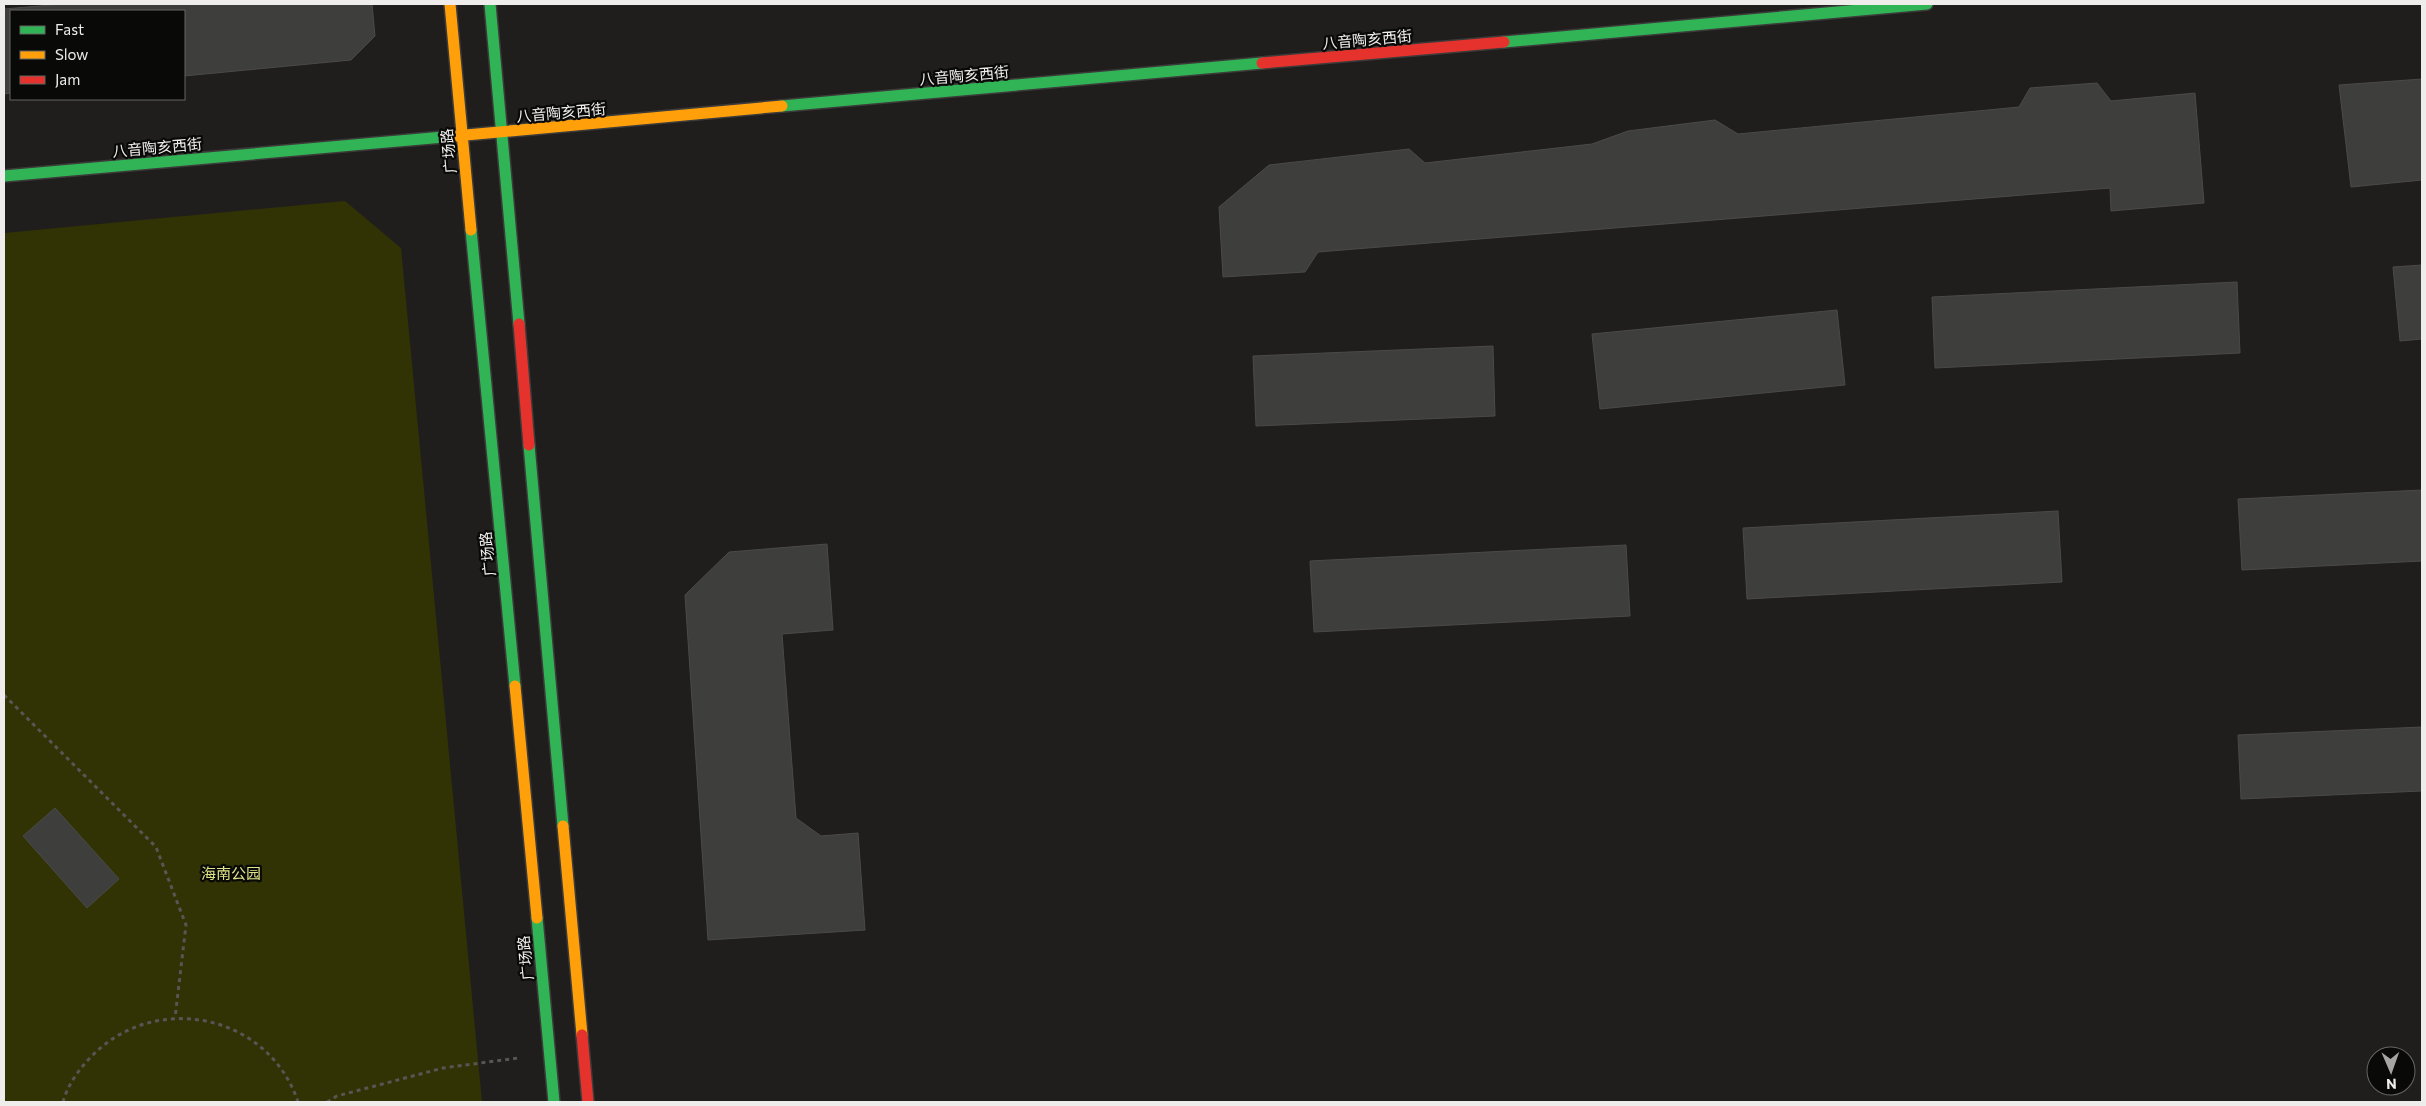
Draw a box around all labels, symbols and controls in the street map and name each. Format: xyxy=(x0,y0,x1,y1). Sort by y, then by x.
legend xyxy=(10,10,185,100)
text: Fast xyxy=(55,20,84,38)
street label: 八音陶亥西街 xyxy=(1321,26,1413,52)
text: Slow xyxy=(55,45,88,63)
street label: 八音陶亥西街 xyxy=(918,62,1010,88)
text: Jam xyxy=(55,70,80,88)
street label: 八音陶亥西街 xyxy=(515,99,607,125)
street label: 广场路 xyxy=(437,128,459,174)
street label: 八音陶亥西街 xyxy=(111,134,203,160)
street label: 广场路 xyxy=(476,531,498,577)
park label: 海南公园 xyxy=(201,864,261,882)
street label: 广场路 xyxy=(514,935,536,981)
north arrow xyxy=(2366,1046,2416,1096)
text: N xyxy=(2386,1076,2397,1093)

